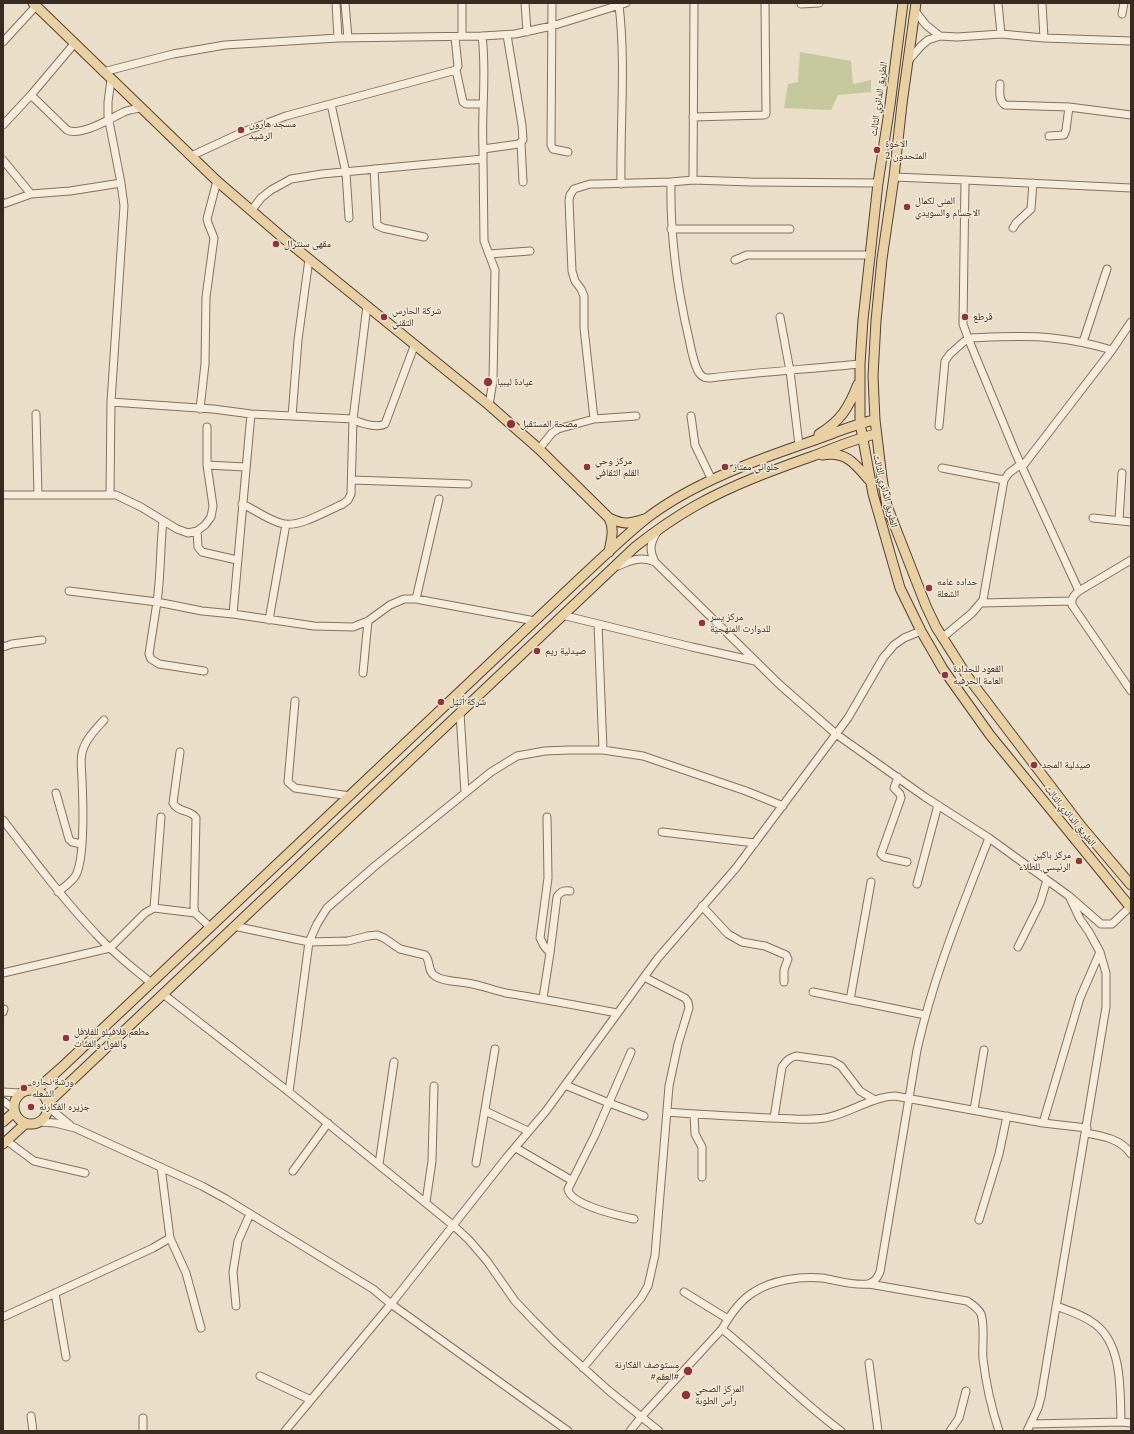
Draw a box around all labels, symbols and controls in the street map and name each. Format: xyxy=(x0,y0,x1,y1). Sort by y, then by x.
street label: الطريق الدائري الثالث xyxy=(868,61,890,137)
place label: مسجد هارون الرشيد xyxy=(249,118,296,142)
marker: مسجد هارون الرشيد xyxy=(236,125,246,135)
place label: الاخوة المتحدون 2 xyxy=(885,138,927,162)
marker: الاخوة المتحدون 2 xyxy=(872,145,882,155)
place label: المنى لكمال الاجسام والسويدي xyxy=(915,195,980,218)
marker: المنى لكمال الاجسام والسويدي xyxy=(902,202,912,212)
place label: مقهى سنترال xyxy=(284,238,331,250)
marker: مقهى سنترال xyxy=(271,239,281,249)
place label: شركة الحارس التقني xyxy=(392,305,441,328)
place label: قرطع xyxy=(973,311,993,323)
marker: شركة الحارس التقني xyxy=(379,312,389,322)
marker: قرطع xyxy=(960,312,970,322)
marker: عيادة ليبيا xyxy=(482,376,494,388)
place label: عيادة ليبيا xyxy=(497,376,534,388)
marker: مصحة المستقبل xyxy=(505,418,517,430)
place label: مصحة المستقبل xyxy=(520,418,578,430)
street label: الطريق الدائري الثالث xyxy=(870,453,900,529)
place label: مركز وحي القلم الثقافي xyxy=(595,455,639,478)
place label: حلواني ممتاز xyxy=(733,461,780,473)
marker: مركز وحي القلم الثقافي xyxy=(582,462,592,472)
marker: حلواني ممتاز xyxy=(720,462,730,472)
place label: حداده عامه الشعلة xyxy=(937,576,978,600)
marker: حداده عامه الشعلة xyxy=(924,583,934,593)
place label: مركز يسر للدوارت المنهجية xyxy=(710,611,771,634)
marker: مركز يسر للدوارت المنهجية xyxy=(697,618,707,628)
place label: صيدلية ريم xyxy=(545,645,586,657)
marker: صيدلية ريم xyxy=(532,646,542,656)
place label: القعود للحدادة العامة الحرفيه xyxy=(953,663,1003,686)
marker: القعود للحدادة العامة الحرفيه xyxy=(940,670,950,680)
place label: شركة أثيل xyxy=(449,696,486,708)
marker: شركة أثيل xyxy=(436,697,446,707)
place label: صيدلية المجد xyxy=(1042,759,1091,771)
marker: صيدلية المجد xyxy=(1029,760,1039,770)
street label: الطريق الدائري الثالث xyxy=(1042,783,1098,849)
place label: مركز باكين الرئيسي للطلاء xyxy=(1019,849,1071,872)
marker: مركز باكين الرئيسي للطلاء xyxy=(1074,856,1084,866)
place label: مطعم فلافيلو للفلافل والفول والفتّات xyxy=(74,1026,149,1050)
marker: مطعم فلافيلو للفلافل والفول والفتّات xyxy=(61,1033,71,1043)
place label: ورشة نجاره الشعله xyxy=(32,1076,74,1100)
marker: ورشة نجاره الشعله xyxy=(19,1083,29,1093)
place label: جزيره الفكارنه xyxy=(39,1101,90,1113)
marker: جزيره الفكارنه xyxy=(26,1102,36,1112)
place label: مستوصف الفكارنة #العقم# xyxy=(614,1359,679,1382)
marker: مستوصف الفكارنة #العقم# xyxy=(682,1365,694,1377)
place label: المركز الصحي رأس الطوبة xyxy=(695,1383,744,1406)
marker: المركز الصحي رأس الطوبة xyxy=(680,1389,692,1401)

